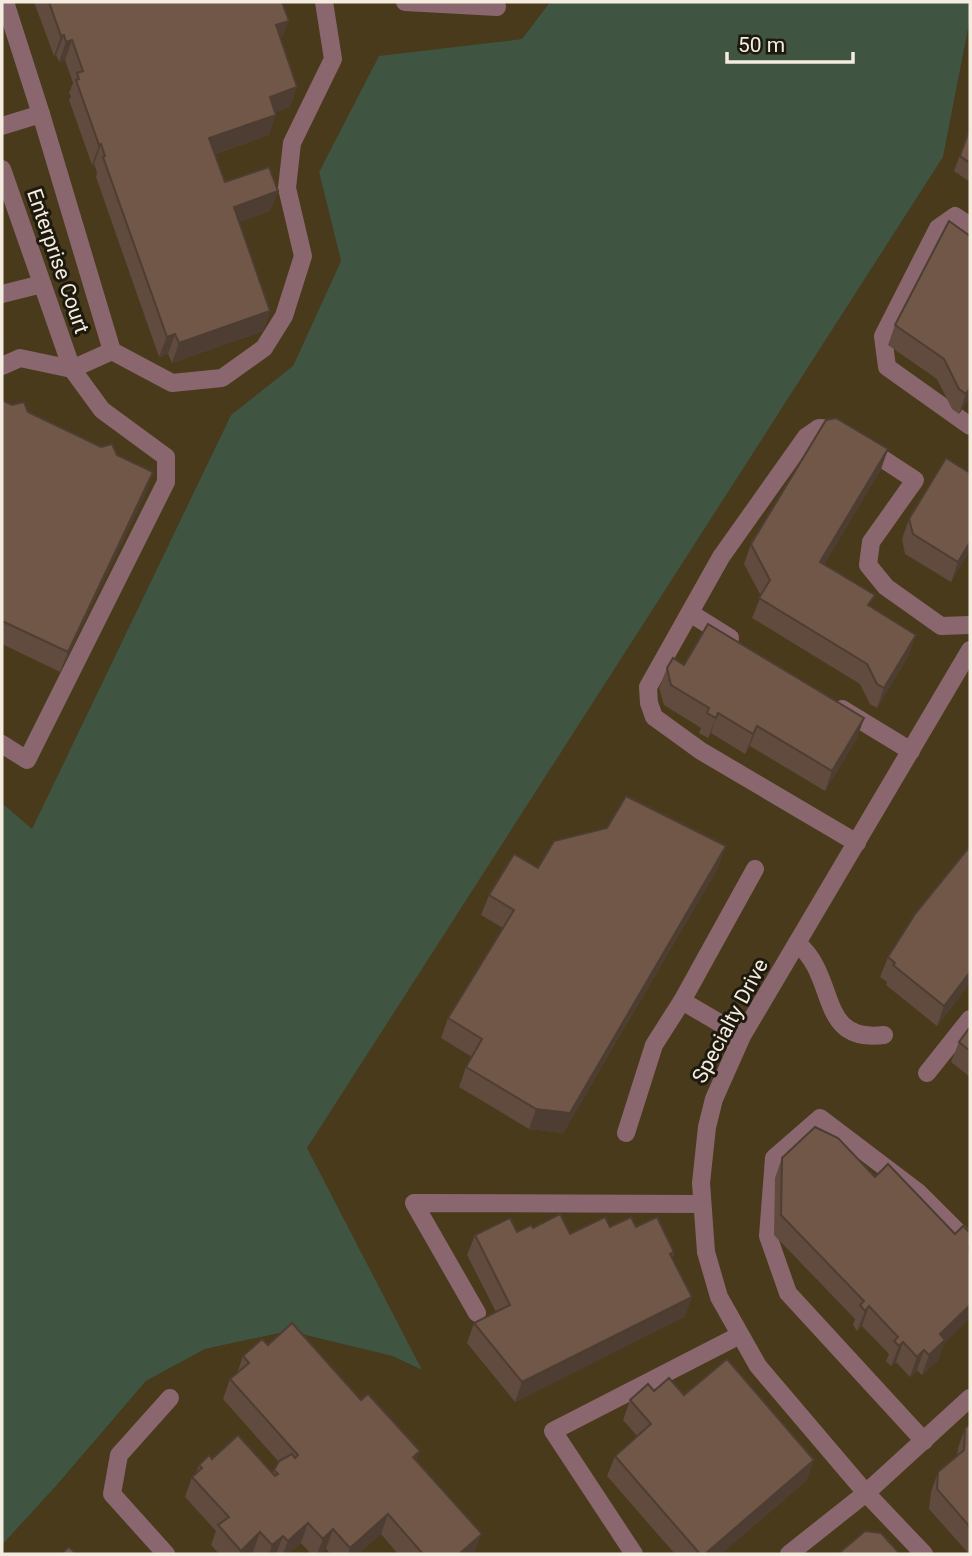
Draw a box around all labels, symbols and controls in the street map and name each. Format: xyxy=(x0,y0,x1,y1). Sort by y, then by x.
scale bar xyxy=(727,21,853,65)
text: 50 m xyxy=(738,33,785,57)
street label: Enterprise Court xyxy=(22,185,94,337)
street label: Specialty Drive xyxy=(687,955,773,1087)

